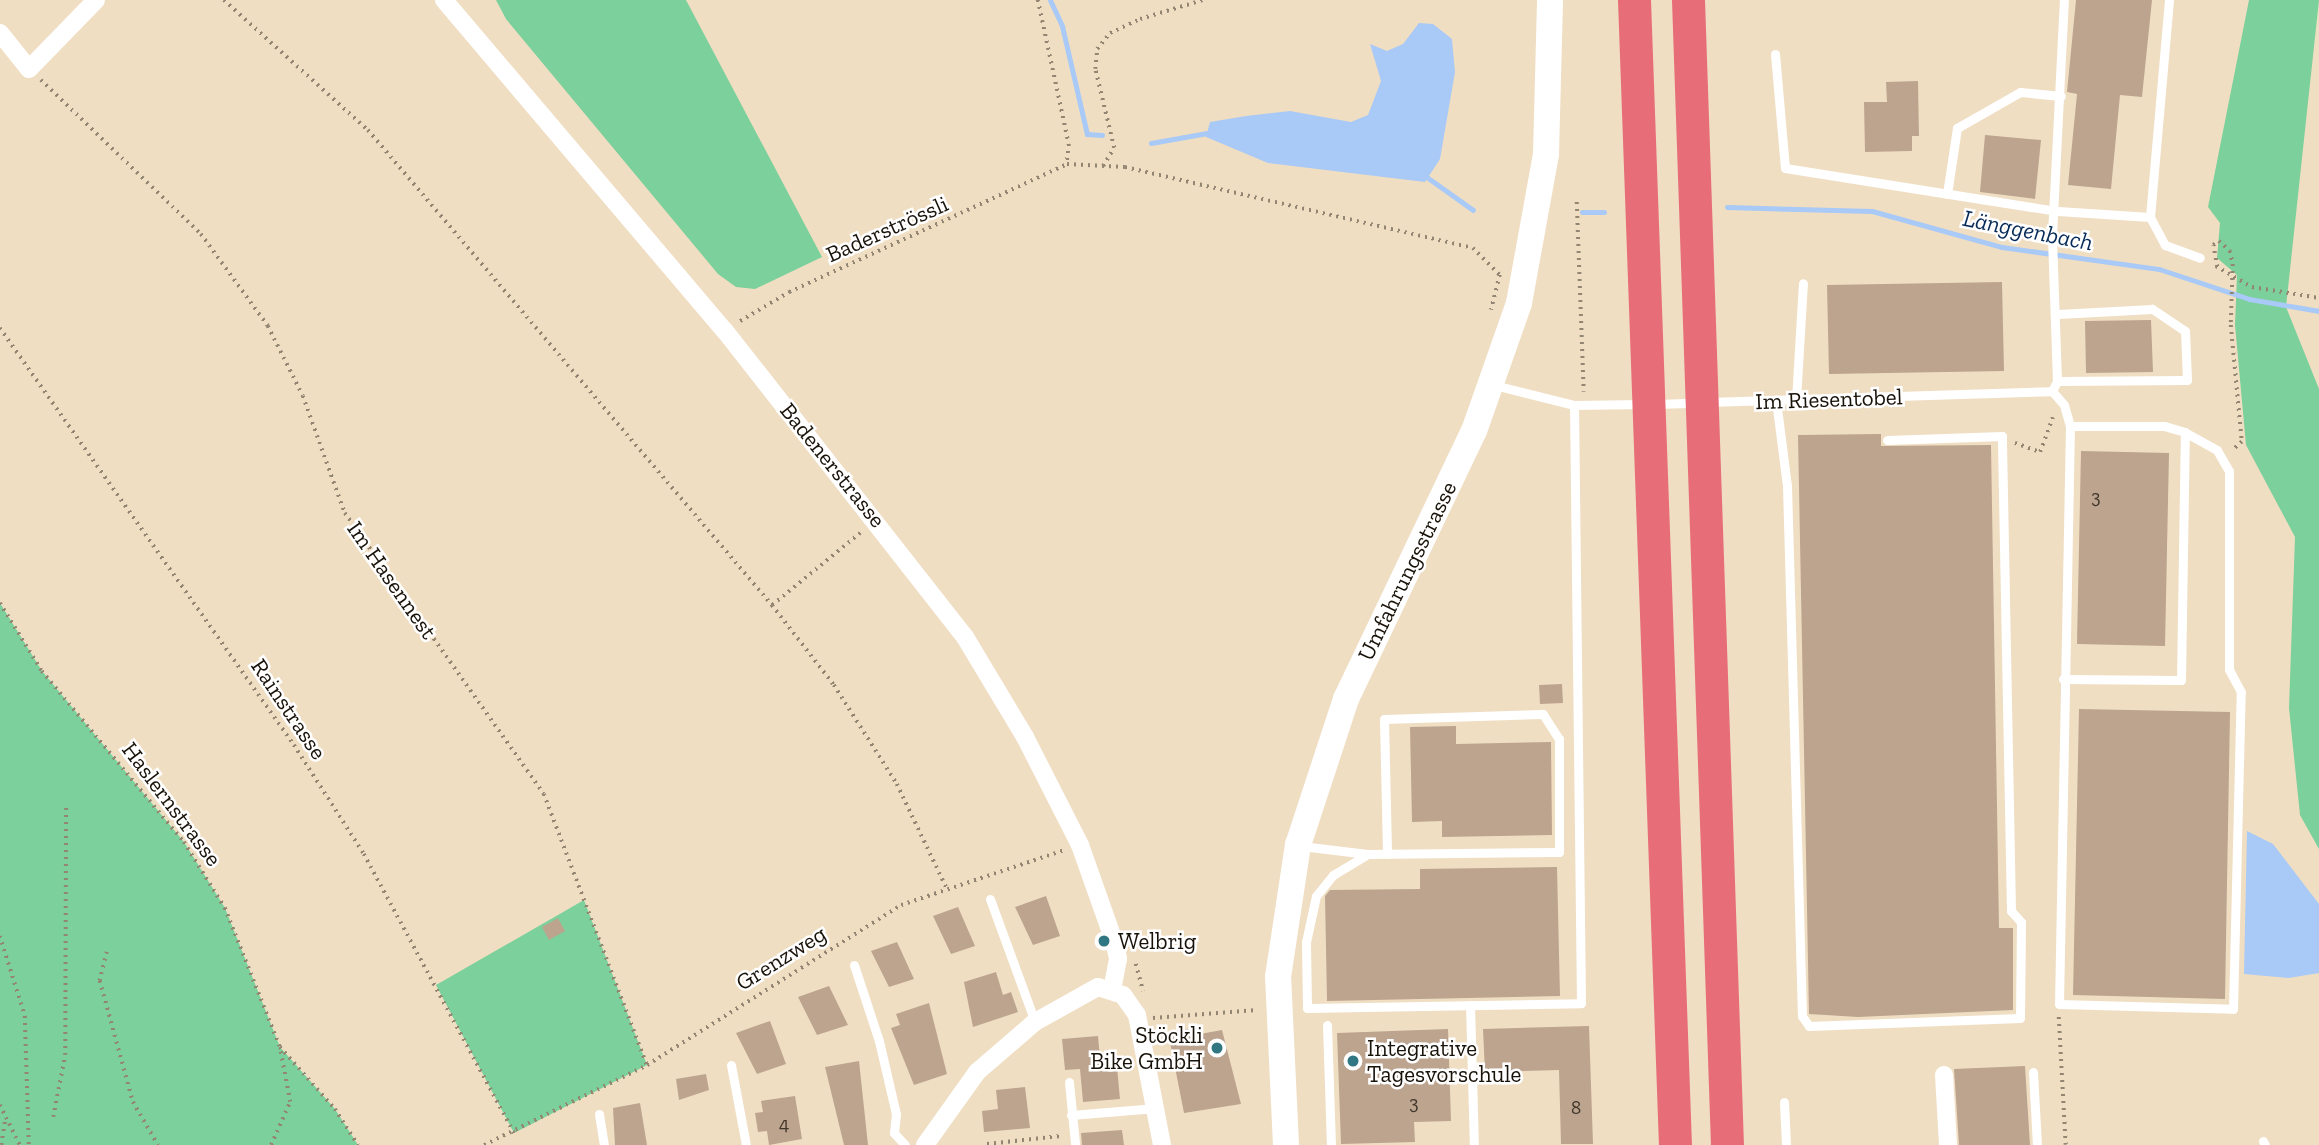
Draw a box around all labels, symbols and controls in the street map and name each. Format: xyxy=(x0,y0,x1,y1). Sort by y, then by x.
street label: Baderströssli xyxy=(822,190,952,268)
water label: Länggenbach xyxy=(1961,203,2095,257)
street label: Im Riesentobel xyxy=(1755,383,1903,415)
street label: Badenerstrasse xyxy=(774,397,892,533)
street label: Umfahrungsstrasse xyxy=(1352,477,1462,665)
house number: 3 xyxy=(2091,486,2101,508)
street label: Im Hasennest xyxy=(341,516,443,644)
street label: Rainstrasse xyxy=(245,654,333,764)
street label: Haslernstrasse xyxy=(116,736,228,872)
street label: Grenzweg xyxy=(731,920,831,996)
place label: Welbrig xyxy=(1118,927,1196,955)
marker: Welbrig xyxy=(1096,933,1112,949)
place label: Stöckli Bike GmbH xyxy=(1090,1021,1203,1075)
place label: Integrative Tagesvorschule xyxy=(1367,1034,1521,1088)
marker: Stöckli Bike GmbH xyxy=(1209,1040,1225,1056)
marker: Integrative Tagesvorschule xyxy=(1345,1053,1361,1069)
house number: 3 xyxy=(1409,1092,1419,1114)
house number: 8 xyxy=(1571,1097,1581,1119)
house number: 4 xyxy=(779,1113,789,1135)

